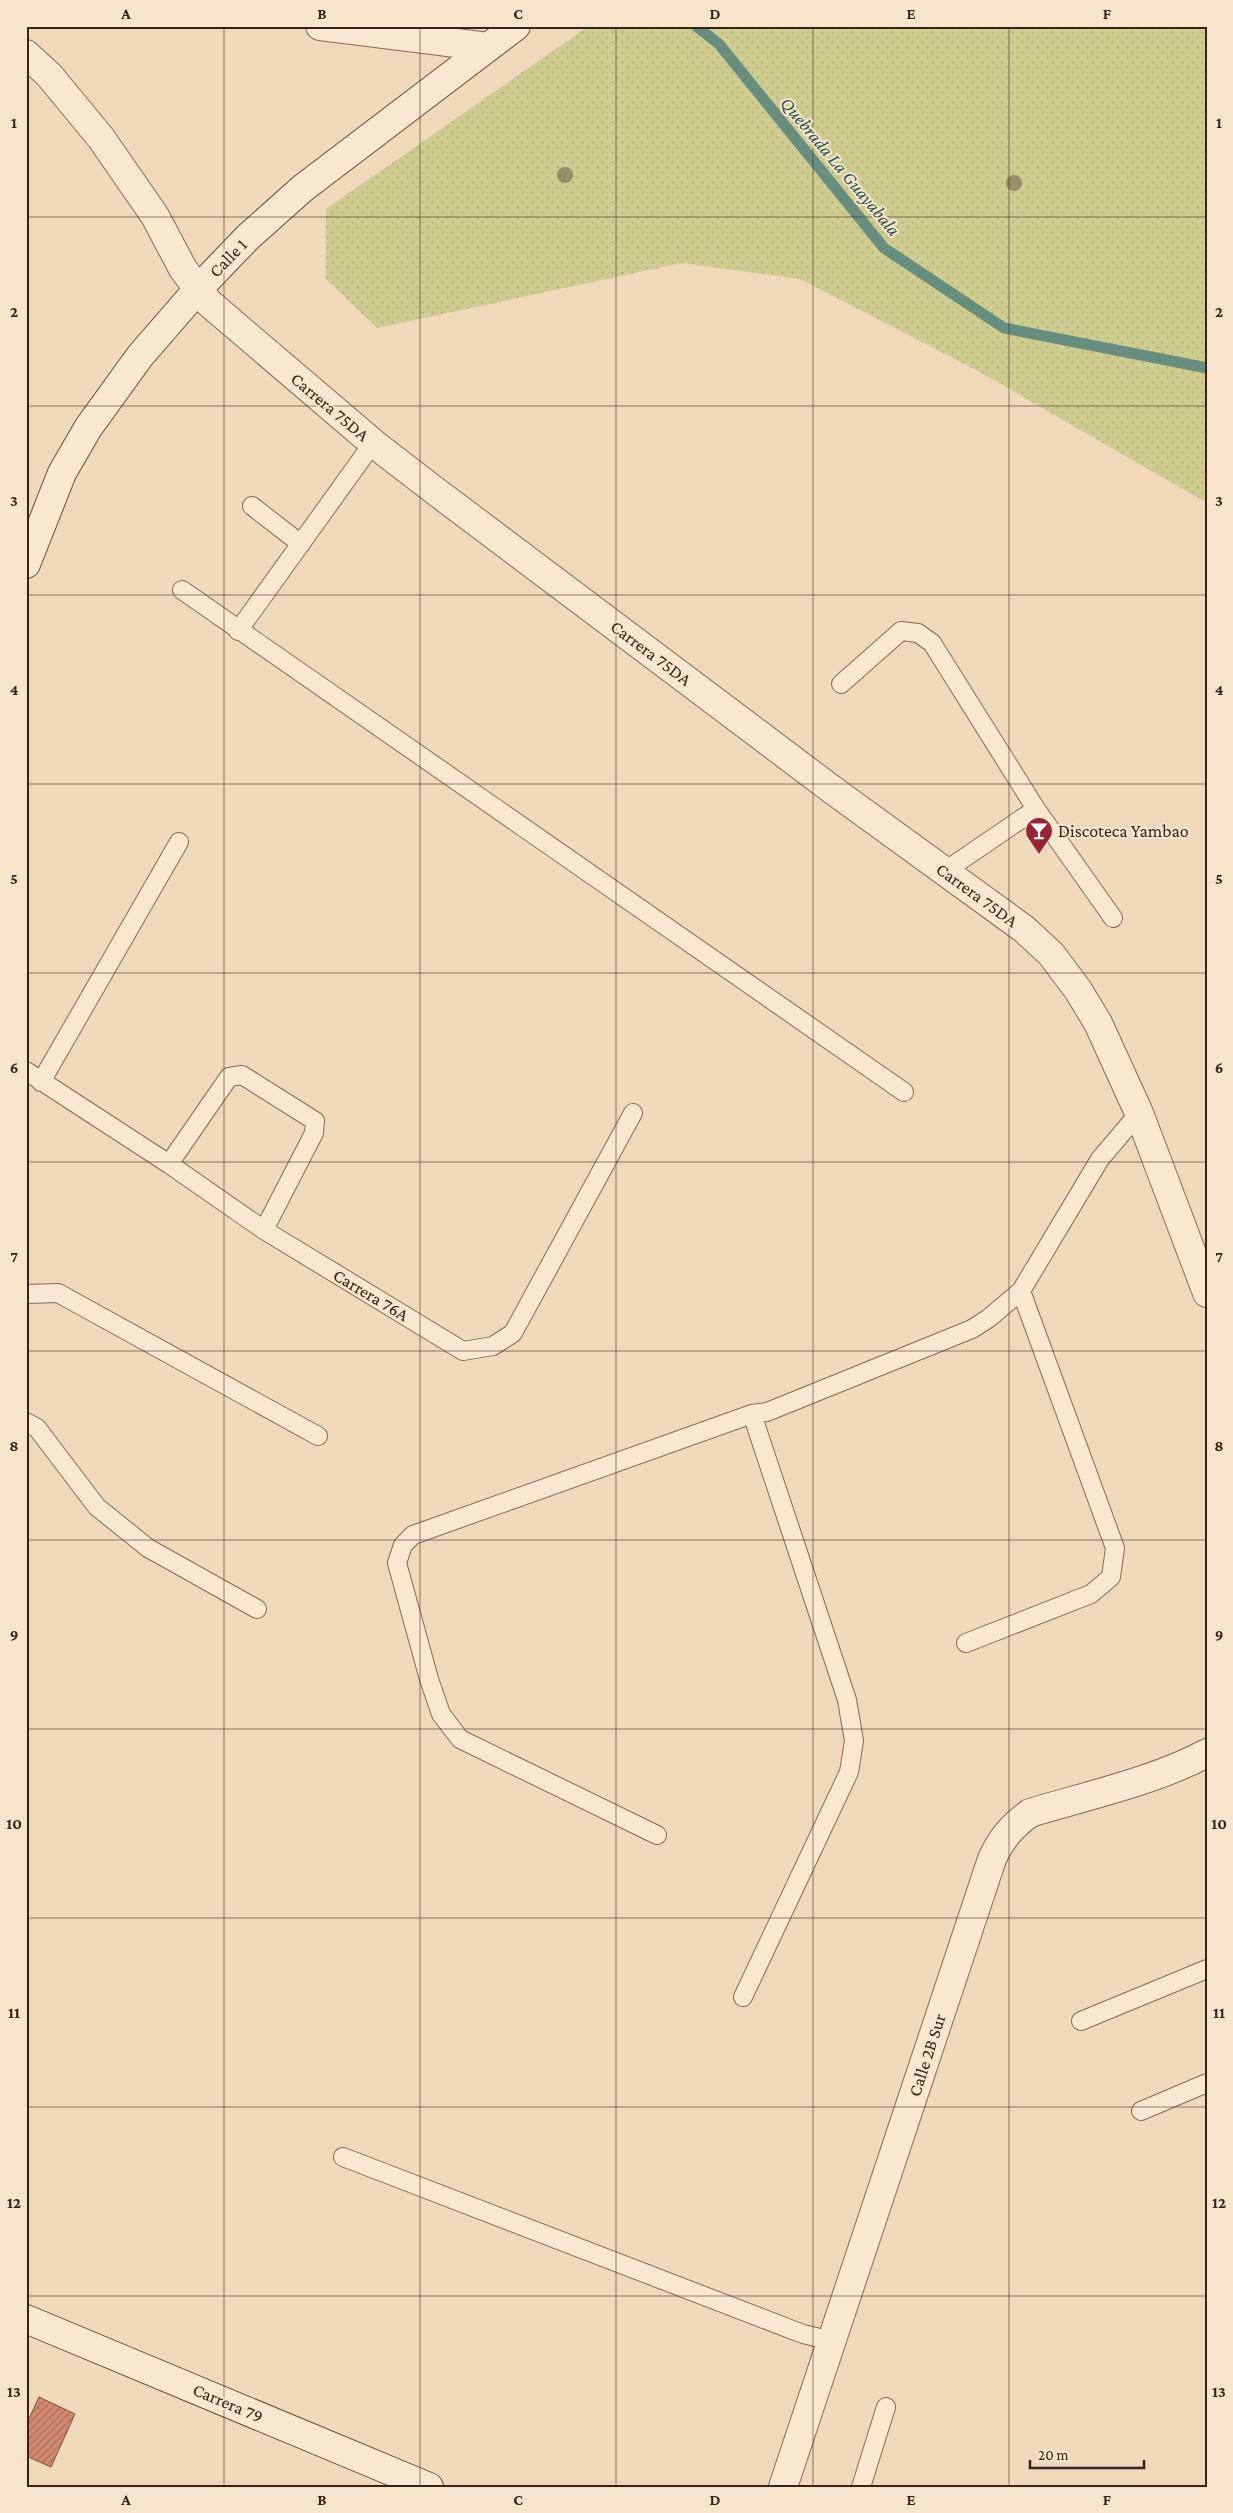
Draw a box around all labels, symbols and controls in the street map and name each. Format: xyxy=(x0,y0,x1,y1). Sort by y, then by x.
text: A xyxy=(120,5,131,22)
text: B xyxy=(317,5,327,22)
text: C xyxy=(513,5,523,22)
text: D xyxy=(709,5,721,22)
text: E xyxy=(906,5,916,22)
text: F xyxy=(1103,5,1112,22)
water label: Quebrada La Guayabala xyxy=(776,93,905,240)
text: 1 xyxy=(11,114,17,131)
text: 1 xyxy=(1216,114,1222,131)
street label: Calle 1 xyxy=(205,235,251,281)
text: 2 xyxy=(10,303,18,320)
text: 2 xyxy=(1215,303,1223,320)
street label: Carrera 75DA xyxy=(287,369,374,446)
text: 3 xyxy=(10,492,18,509)
text: 3 xyxy=(1215,492,1223,509)
street label: Carrera 75DA xyxy=(607,616,696,690)
text: 4 xyxy=(10,681,19,698)
text: 4 xyxy=(1215,681,1224,698)
bar icon: Discoteca Yambao xyxy=(1024,816,1054,855)
place label: Discoteca Yambao xyxy=(1058,821,1189,841)
street label: Carrera 75DA xyxy=(932,859,1022,932)
text: 5 xyxy=(10,870,18,887)
text: 5 xyxy=(1215,870,1223,887)
text: 6 xyxy=(10,1059,18,1076)
text: 6 xyxy=(1215,1059,1223,1076)
text: 7 xyxy=(10,1248,18,1265)
text: 7 xyxy=(1215,1248,1223,1265)
street label: Carrera 76A xyxy=(330,1265,413,1326)
text: 8 xyxy=(9,1437,19,1454)
text: 8 xyxy=(1214,1437,1224,1454)
text: 9 xyxy=(10,1626,18,1643)
text: 9 xyxy=(1215,1626,1223,1643)
text: 10 xyxy=(6,1815,22,1832)
text: 10 xyxy=(1211,1815,1227,1832)
text: 11 xyxy=(8,2004,20,2021)
text: 11 xyxy=(1213,2004,1225,2021)
street label: Calle 2B Sur xyxy=(904,2011,950,2099)
text: 12 xyxy=(7,2194,21,2211)
text: 12 xyxy=(1212,2194,1226,2211)
street label: Carrera 79 xyxy=(190,2379,266,2427)
text: 13 xyxy=(7,2383,21,2400)
text: 13 xyxy=(1212,2383,1226,2400)
scale bar xyxy=(1030,2438,1144,2470)
text: 20 m xyxy=(1038,2447,1069,2463)
text: A xyxy=(120,2491,131,2508)
text: B xyxy=(317,2491,327,2508)
text: C xyxy=(513,2491,523,2508)
text: D xyxy=(709,2491,721,2508)
text: E xyxy=(906,2491,916,2508)
text: F xyxy=(1103,2491,1112,2508)

